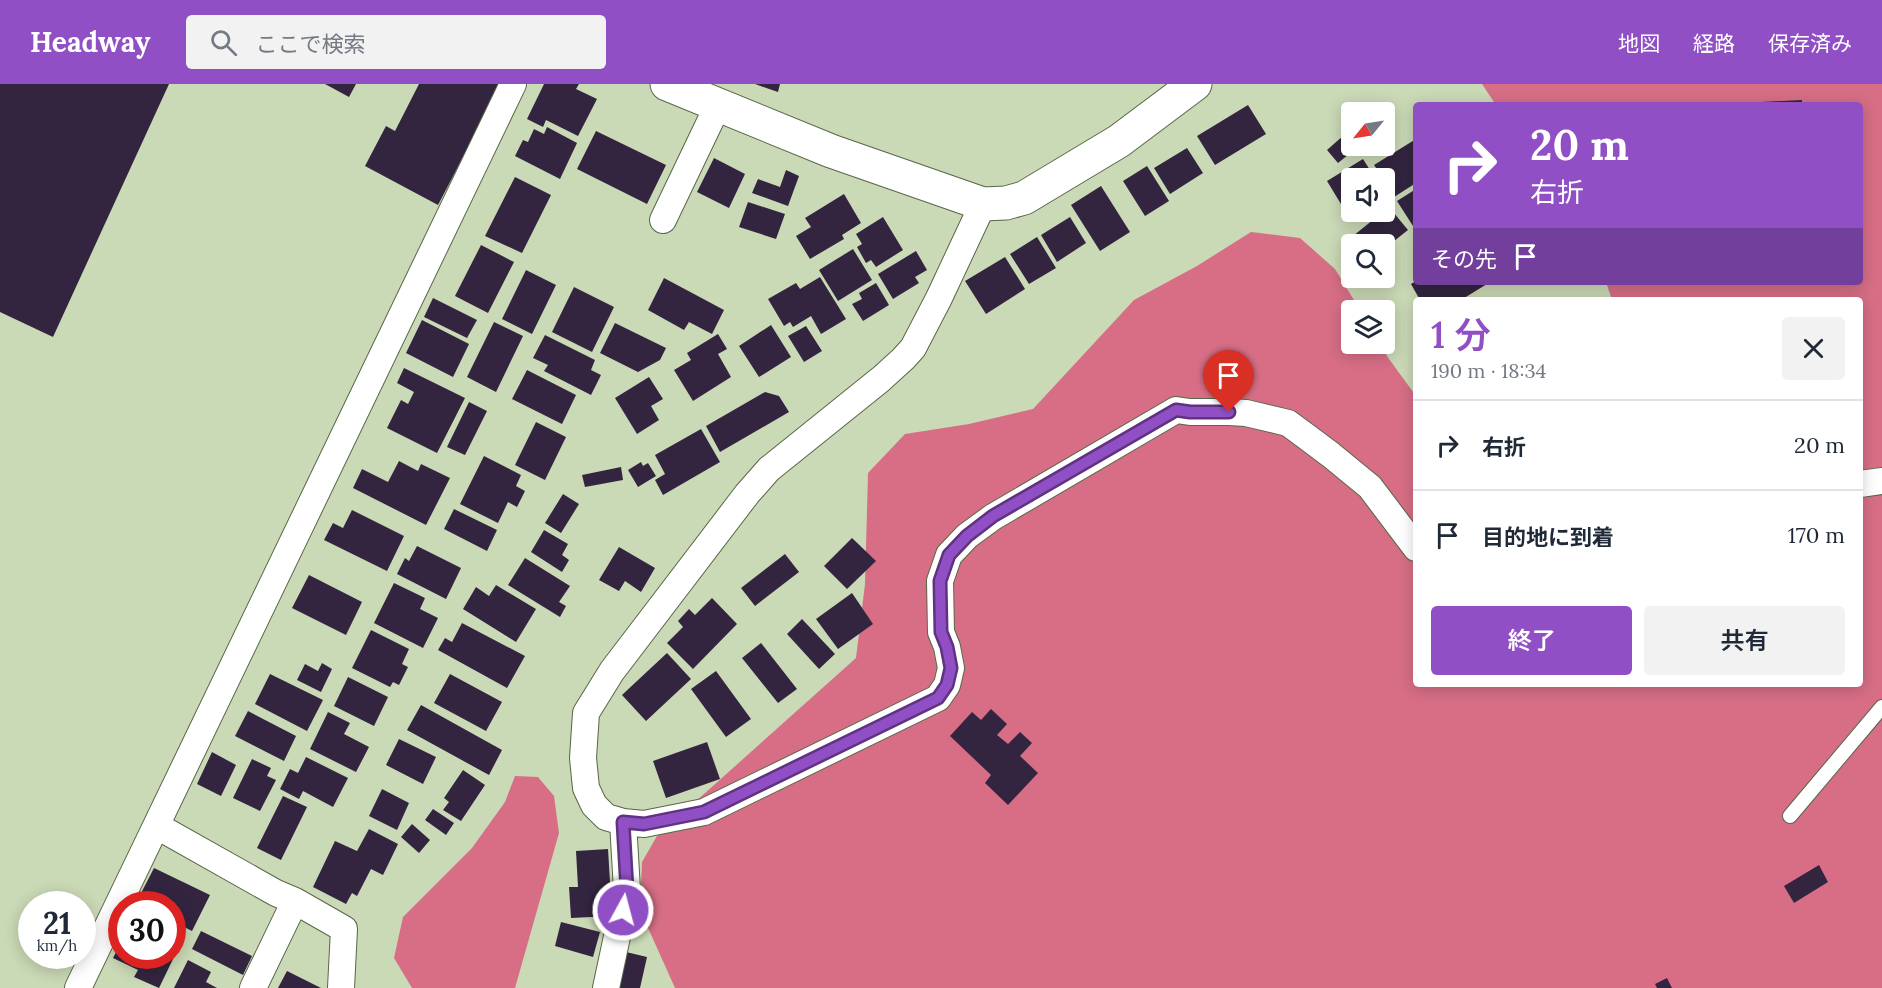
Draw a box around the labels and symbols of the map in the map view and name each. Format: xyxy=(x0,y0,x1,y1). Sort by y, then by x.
north arrow xyxy=(1341,102,1395,156)
pin xyxy=(1203,350,1254,412)
position arrow xyxy=(591,878,655,942)
speed limit sign: 30 xyxy=(108,891,186,969)

